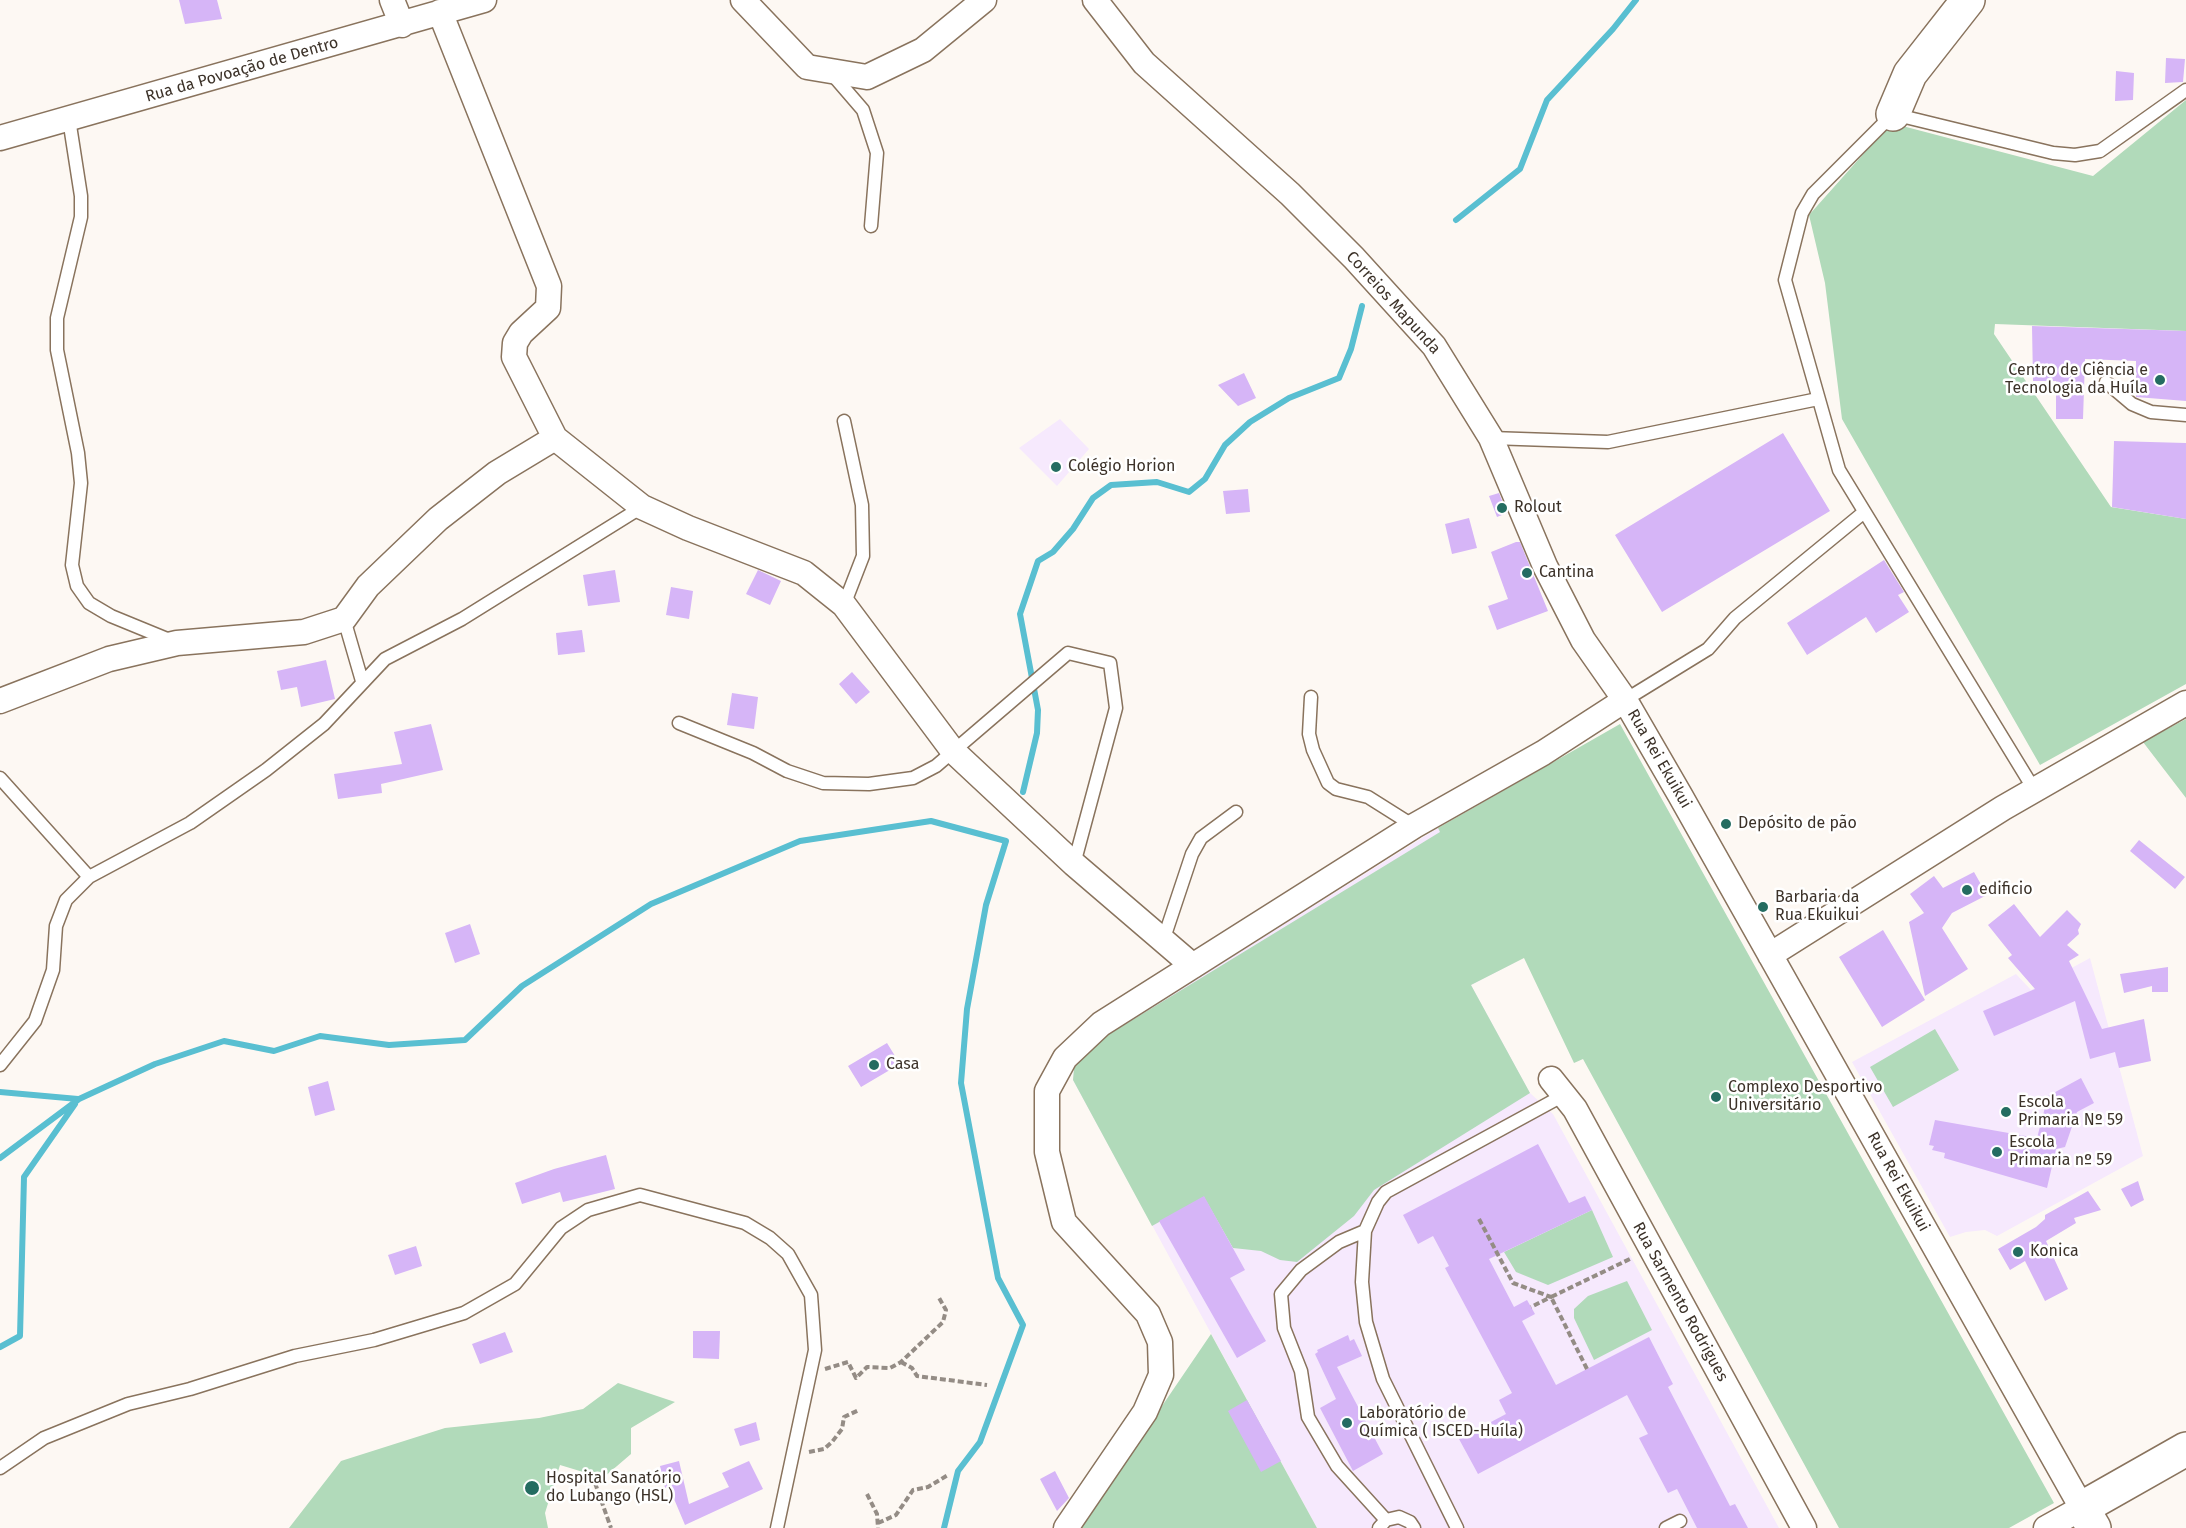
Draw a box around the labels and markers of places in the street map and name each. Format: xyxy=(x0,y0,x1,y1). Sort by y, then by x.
place label: Centro de Ciência e Tecnologia da Huíla xyxy=(2005,361,2148,399)
marker: Centro de Ciência e Tecnologia da Huíla xyxy=(2153,373,2167,387)
place label: Colégio Horion xyxy=(1068,457,1175,477)
marker: Colégio Horion xyxy=(1049,460,1063,474)
place label: Rolout xyxy=(1514,498,1562,518)
marker: Rolout xyxy=(1495,501,1509,515)
place label: Cantina xyxy=(1539,563,1594,583)
marker: Cantina xyxy=(1520,566,1534,580)
place label: Depósito de pão xyxy=(1738,814,1857,834)
marker: Depósito de pão xyxy=(1719,817,1733,831)
place label: edificio xyxy=(1979,880,2033,900)
marker: edificio xyxy=(1960,883,1974,897)
place label: Barbaria da Rua Ekuikui xyxy=(1775,888,1860,926)
marker: Barbaria da Rua Ekuikui xyxy=(1756,900,1770,914)
place label: Casa xyxy=(886,1055,919,1075)
marker: Casa xyxy=(867,1058,881,1072)
place label: Complexo Desportivo Universitário xyxy=(1728,1078,1883,1116)
marker: Complexo Desportivo Universitário xyxy=(1709,1090,1723,1104)
place label: Escola Primaria Nº 59 xyxy=(2018,1093,2123,1131)
marker: Escola Primaria Nº 59 xyxy=(1999,1105,2013,1119)
place label: Escola Primaria nº 59 xyxy=(2009,1133,2113,1171)
marker: Escola Primaria nº 59 xyxy=(1990,1145,2004,1159)
place label: Konica xyxy=(2030,1242,2079,1262)
marker: Konica xyxy=(2011,1245,2025,1259)
place label: Laboratório de Química ( ISCED-Huíla) xyxy=(1359,1404,1523,1442)
marker: Laboratório de Química ( ISCED-Huíla) xyxy=(1340,1416,1354,1430)
place label: Hospital Sanatório do Lubango (HSL) xyxy=(546,1469,681,1507)
marker: Hospital Sanatório do Lubango (HSL) xyxy=(523,1479,541,1497)

